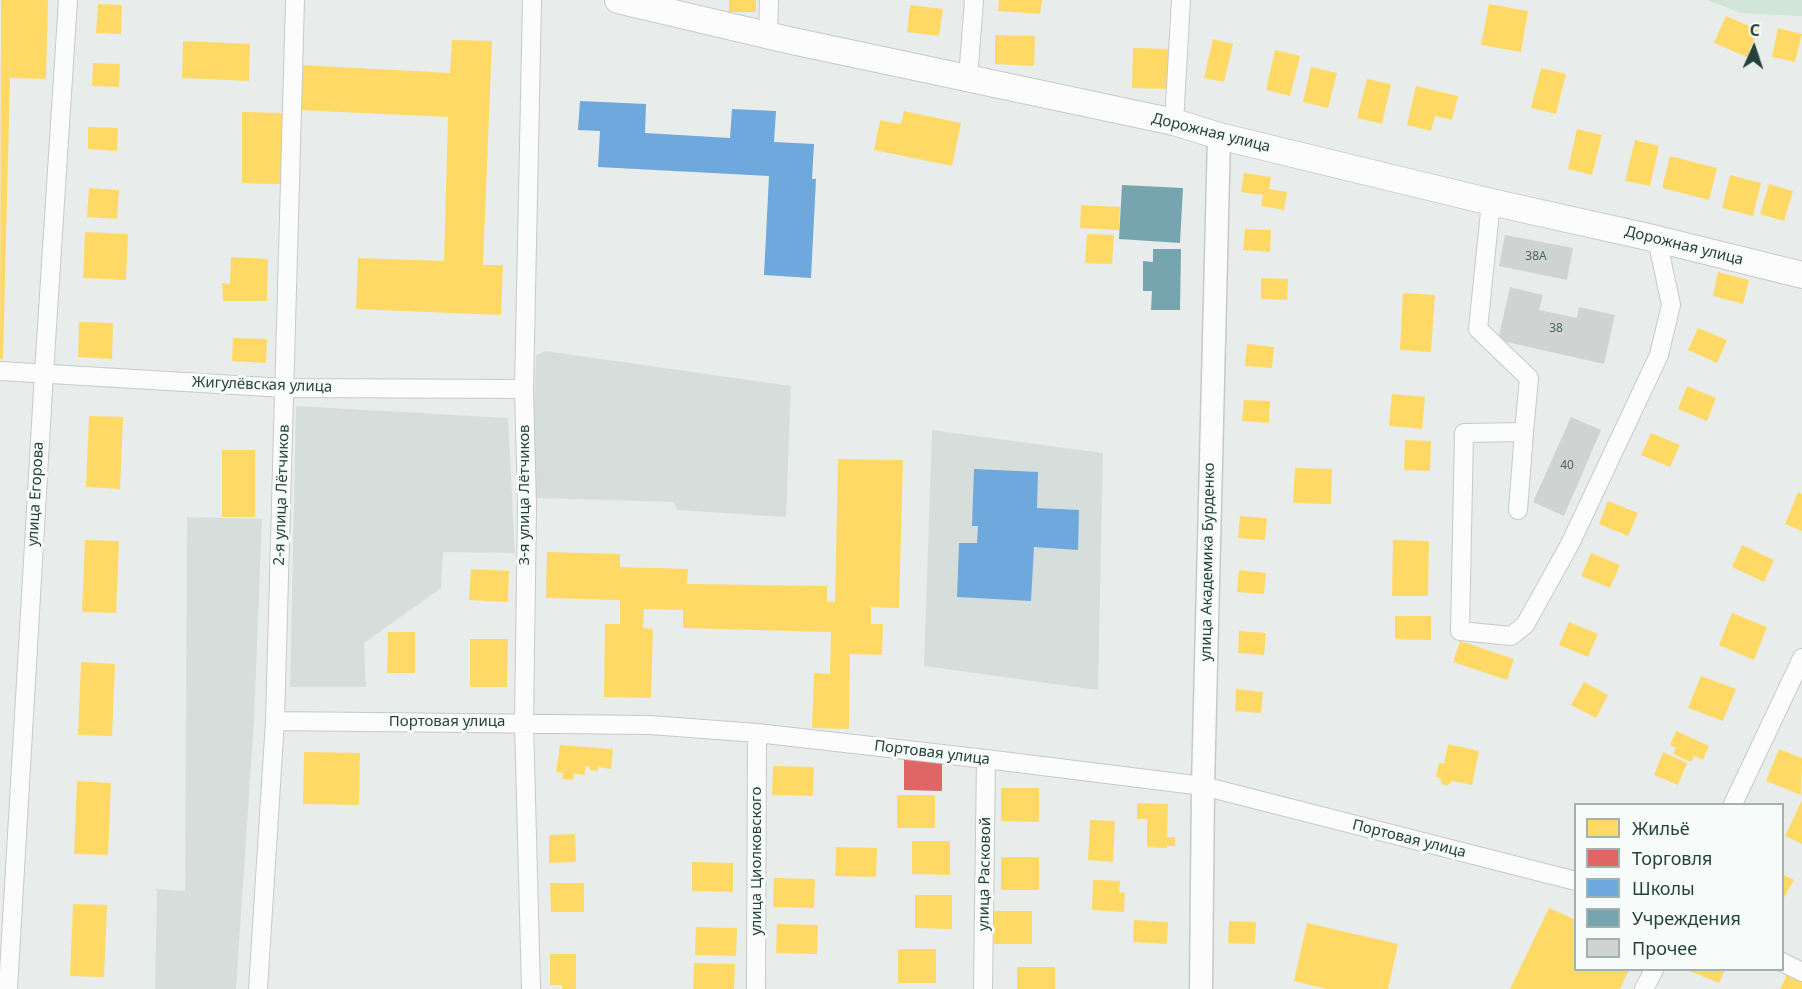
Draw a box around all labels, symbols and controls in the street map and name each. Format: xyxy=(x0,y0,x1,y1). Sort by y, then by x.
north arrow xyxy=(1724,18,1784,78)
text: С xyxy=(1749,19,1761,41)
street label: Дорожная улица xyxy=(1150,110,1272,156)
street label: Дорожная улица xyxy=(1623,223,1745,269)
house number: 38А xyxy=(1525,250,1547,264)
house number: 38 xyxy=(1549,322,1563,336)
street label: Жигулёвская улица xyxy=(192,374,332,396)
street label: 2-я улица Лётчиков xyxy=(271,424,293,566)
street label: 3-я улица Лётчиков xyxy=(516,424,534,566)
street label: улица Егорова xyxy=(24,441,48,547)
house number: 40 xyxy=(1560,459,1574,473)
street label: улица Академика Бурденко xyxy=(1197,462,1219,662)
street label: Портовая улица xyxy=(389,713,505,731)
street label: Портовая улица xyxy=(873,737,991,769)
street label: улица Циолковского xyxy=(748,787,766,935)
legend xyxy=(1574,803,1784,971)
street label: Портовая улица xyxy=(1350,816,1468,862)
text: Жильё xyxy=(1632,816,1690,840)
street label: улица Расковой xyxy=(975,817,995,931)
text: Торговля xyxy=(1632,846,1712,870)
text: Школы xyxy=(1632,876,1695,900)
text: Учреждения xyxy=(1632,906,1741,930)
text: Прочее xyxy=(1632,936,1697,960)

